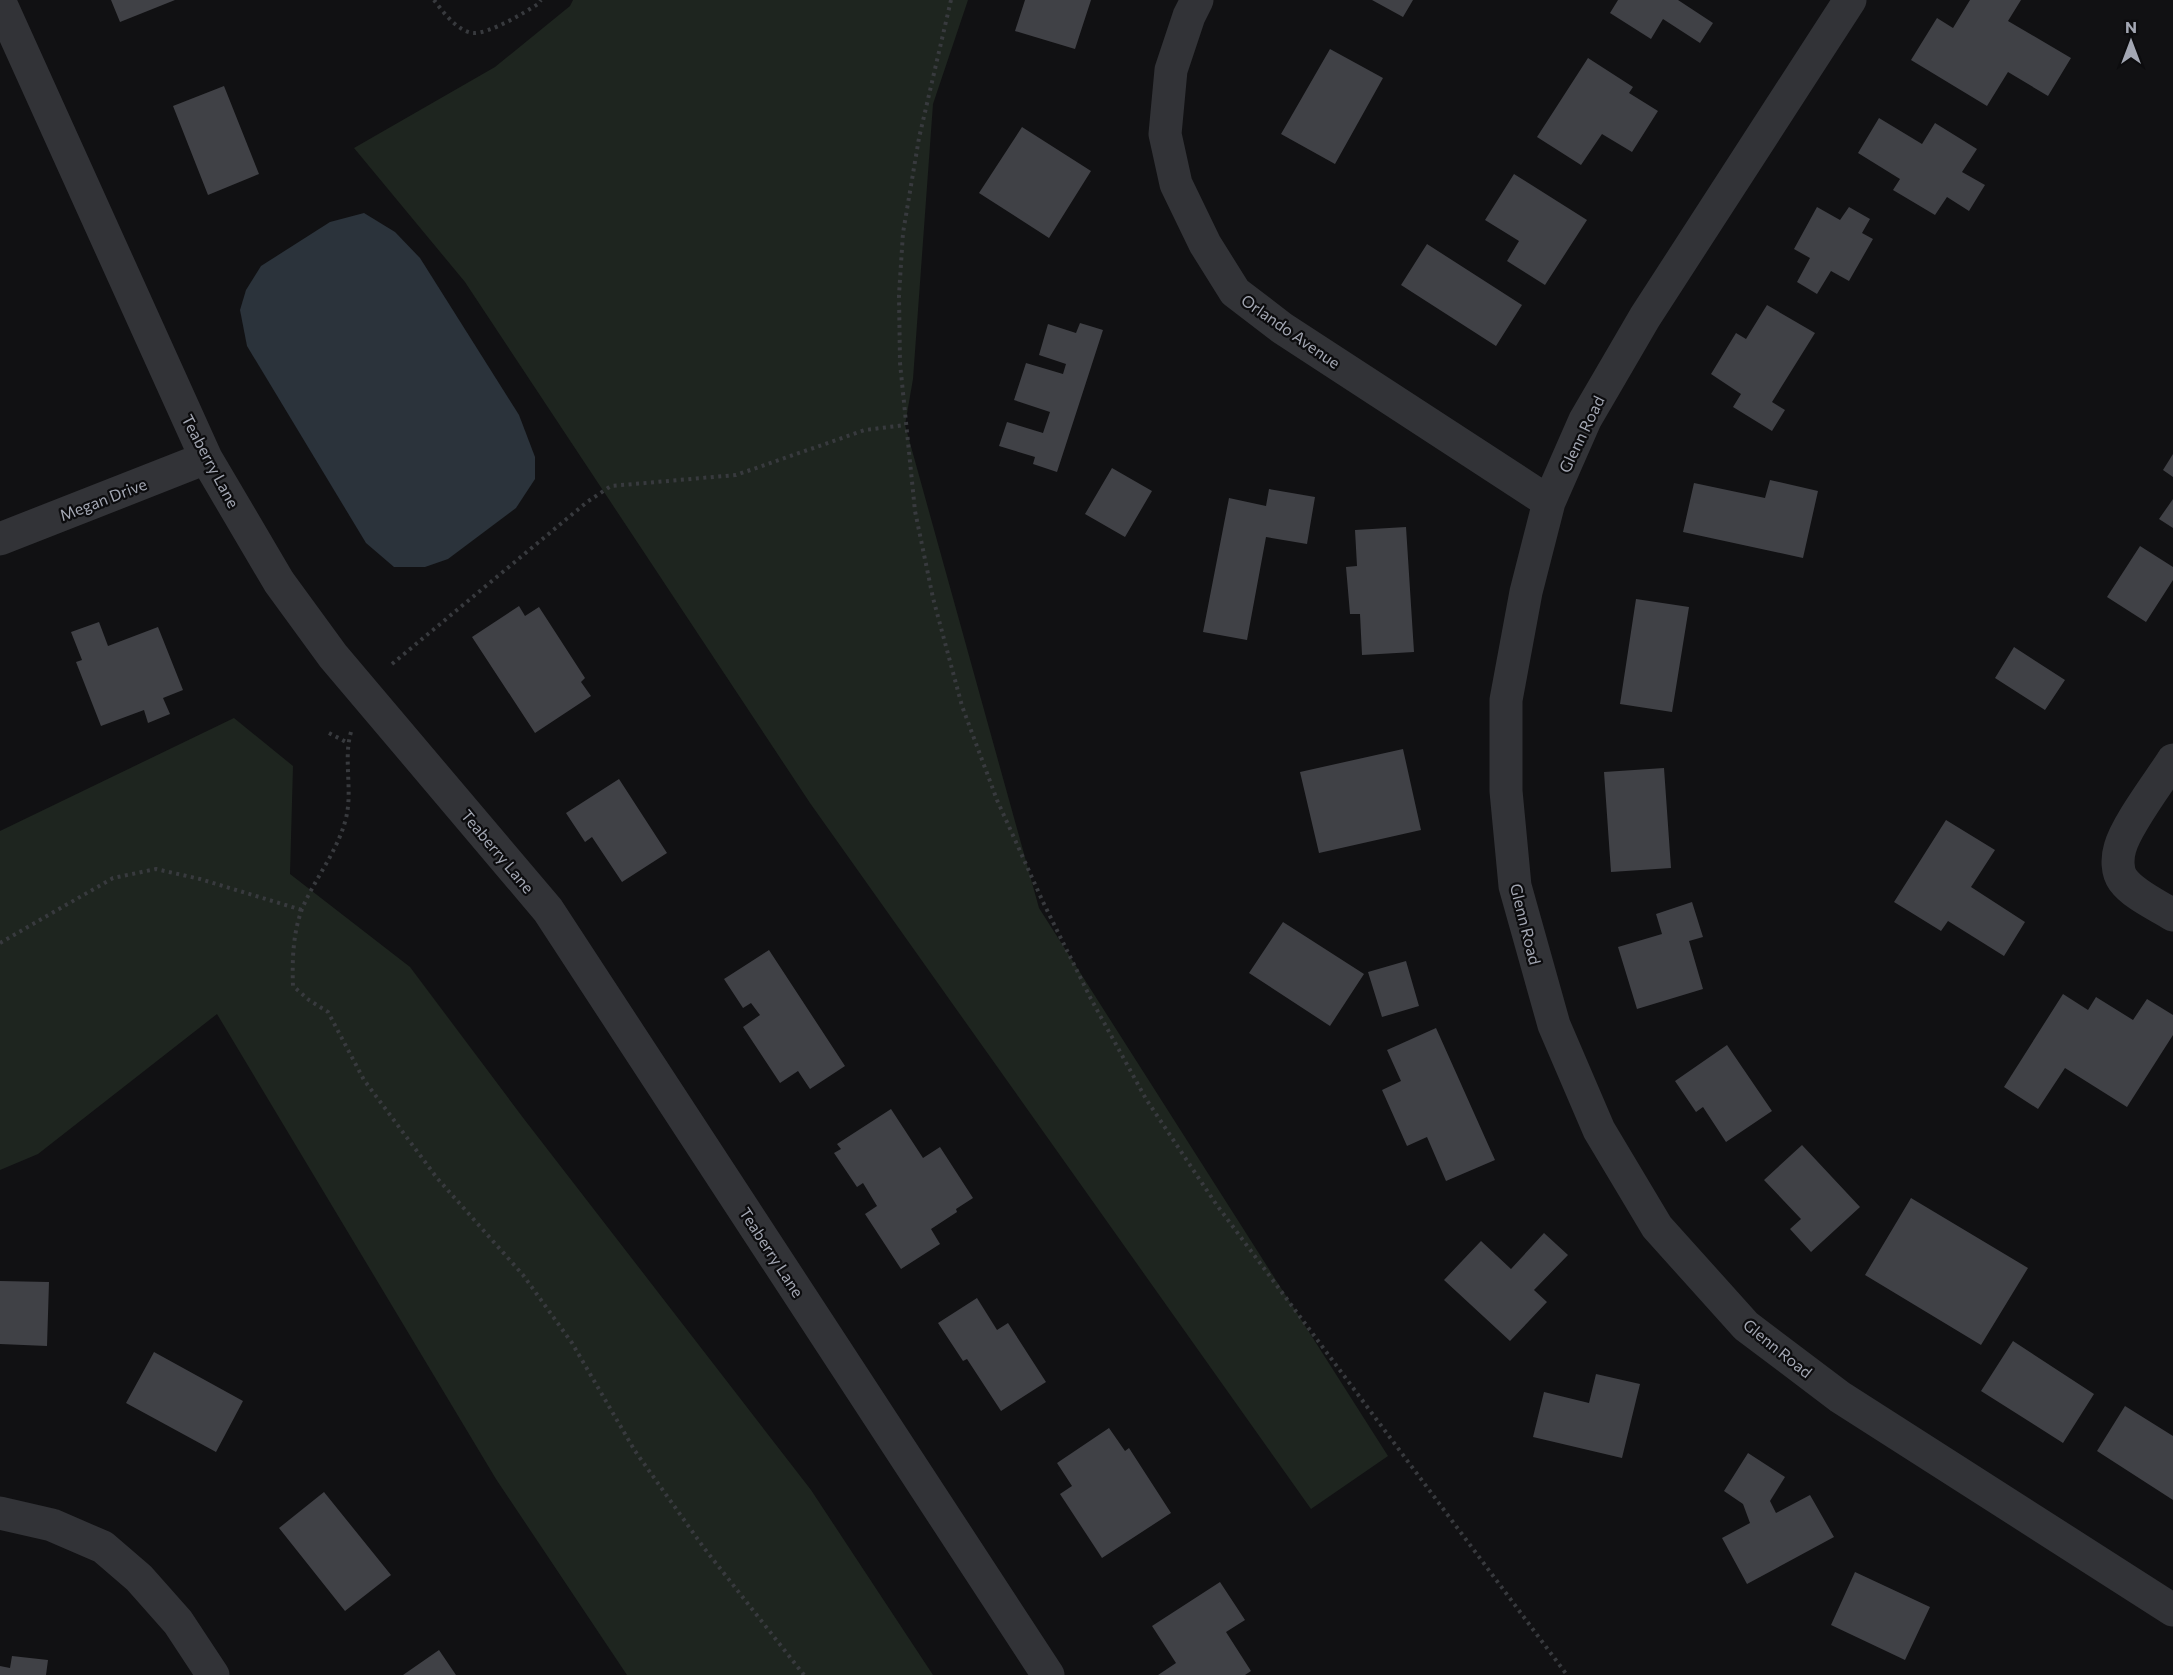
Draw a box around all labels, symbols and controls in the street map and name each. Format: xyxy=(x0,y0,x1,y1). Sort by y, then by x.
north arrow xyxy=(2101,12,2161,72)
text: N xyxy=(2125,17,2137,36)
street label: Orlando Avenue xyxy=(1238,290,1344,372)
street label: Glenn Road xyxy=(1554,393,1608,475)
street label: Teaberry Lane xyxy=(178,411,244,511)
street label: Megan Drive xyxy=(57,474,149,524)
street label: Teaberry Lane xyxy=(458,805,538,897)
street label: Glenn Road xyxy=(1507,881,1545,967)
street label: Teaberry Lane xyxy=(736,1204,808,1300)
street label: Glenn Road xyxy=(1740,1315,1816,1381)

